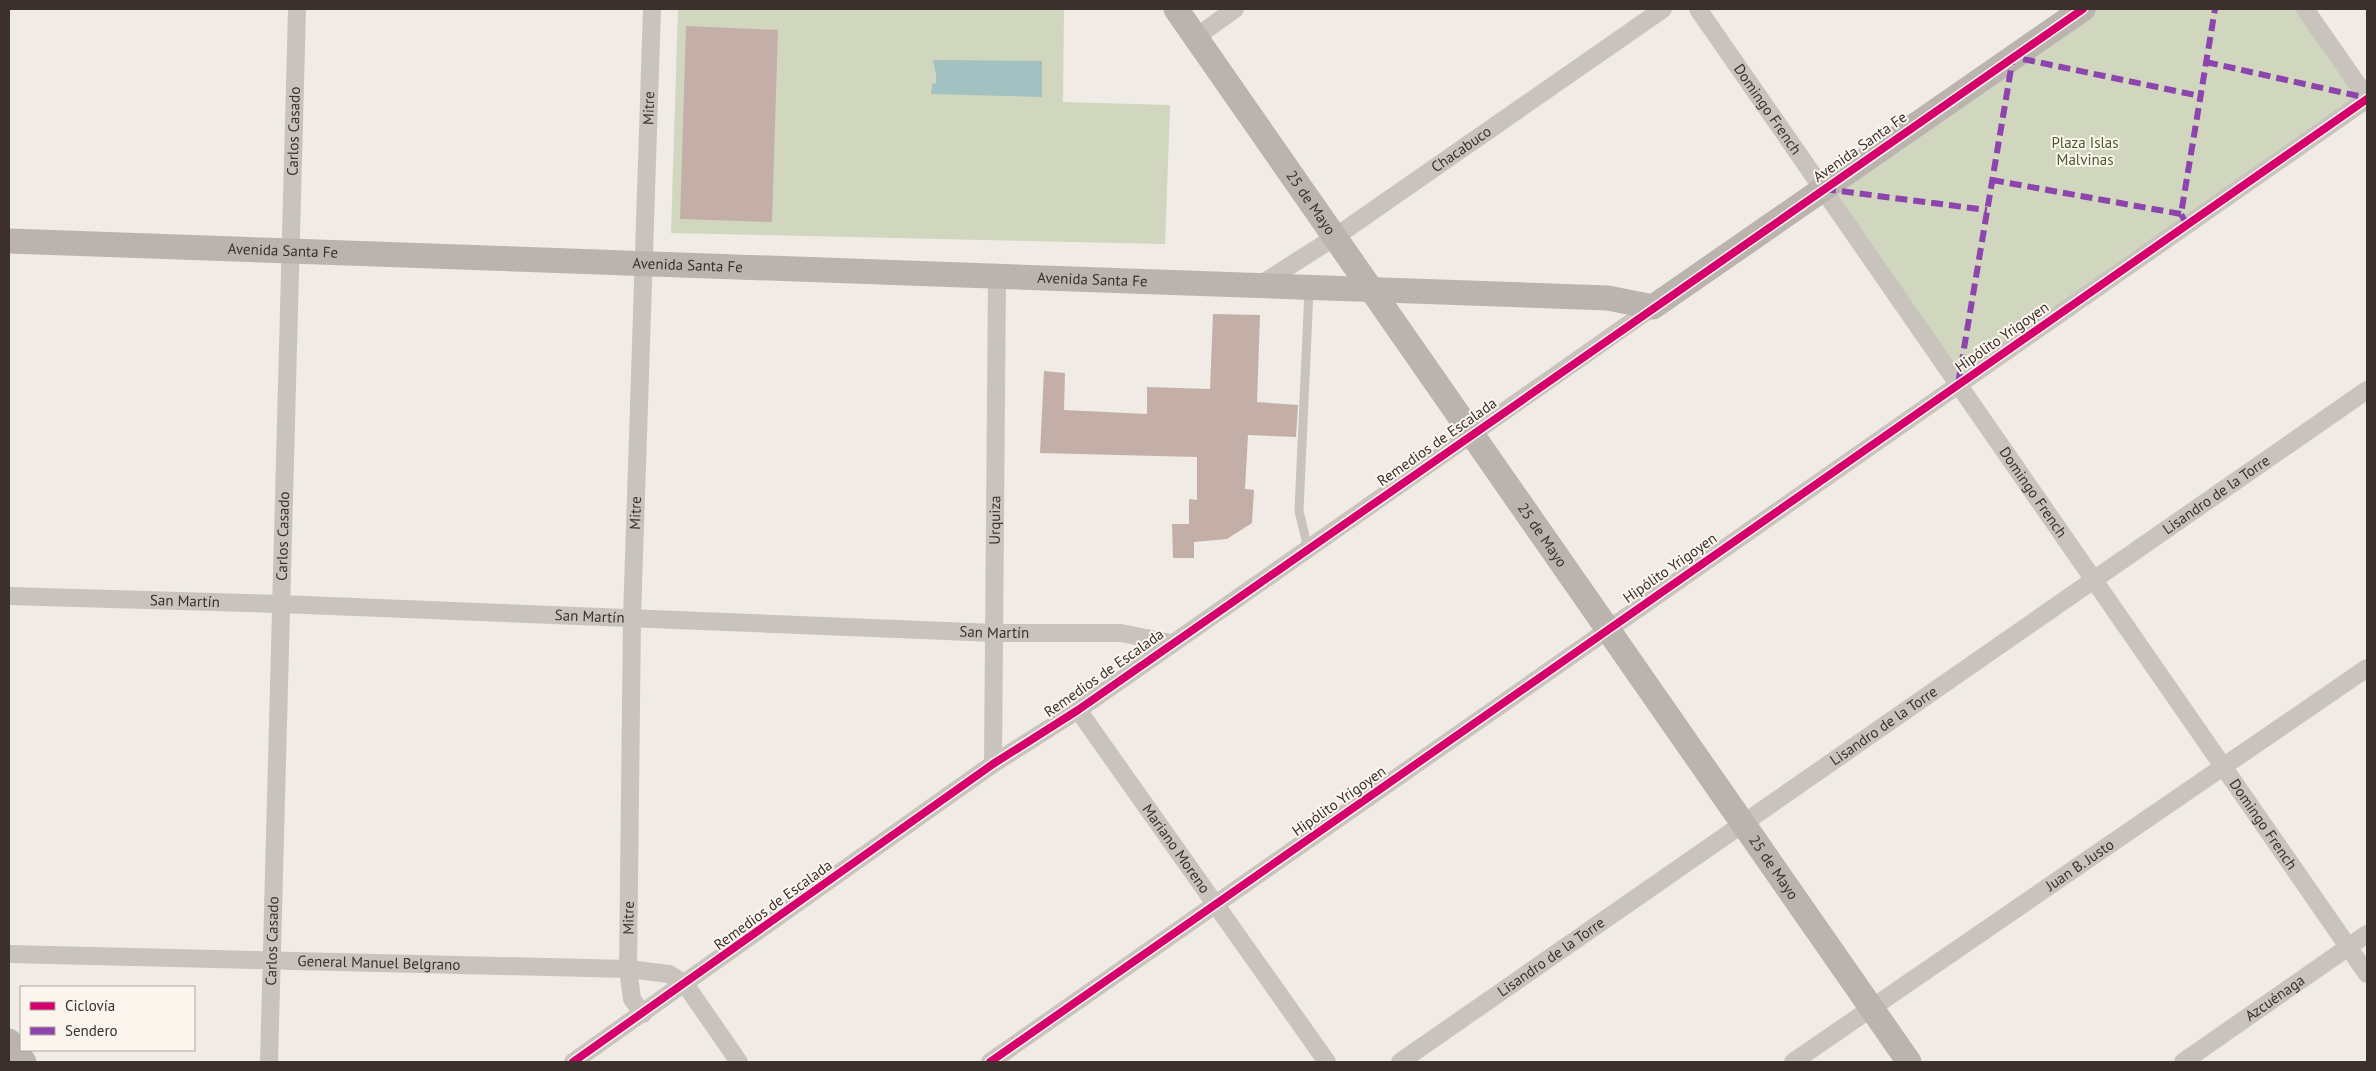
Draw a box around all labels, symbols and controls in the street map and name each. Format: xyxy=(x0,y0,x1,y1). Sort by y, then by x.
street label: Domingo French xyxy=(1730,60,1806,158)
street label: Carlos Casado xyxy=(283,86,304,176)
street label: Mitre xyxy=(638,91,658,125)
street label: Avenida Santa Fe xyxy=(1809,107,1910,186)
street label: Chacabuco xyxy=(1427,121,1495,176)
park label: Plaza Islas Malvinas xyxy=(2051,133,2119,169)
street label: 25 de Mayo xyxy=(1282,166,1340,238)
street label: Avenida Santa Fe xyxy=(227,239,338,262)
street label: Avenida Santa Fe xyxy=(632,253,743,276)
street label: Avenida Santa Fe xyxy=(1037,268,1148,291)
street label: Hipólito Yrigoyen xyxy=(1951,297,2052,376)
street label: Remedios de Escalada xyxy=(1373,393,1500,490)
street label: Domingo French xyxy=(1995,443,2071,541)
street label: Lisandro de la Torre xyxy=(2159,450,2273,538)
street label: Carlos Casado xyxy=(272,491,293,581)
street label: Urquiza xyxy=(985,495,1004,545)
street label: Mitre xyxy=(625,496,645,530)
street label: 25 de Mayo xyxy=(1514,499,1572,571)
street label: Hipólito Yrigoyen xyxy=(1619,528,1720,607)
street label: San Martín xyxy=(150,590,220,611)
street label: San Martín xyxy=(554,605,625,627)
street label: San Martín xyxy=(959,622,1029,642)
street label: Remedios de Escalada xyxy=(1040,624,1167,721)
street label: Lisandro de la Torre xyxy=(1826,682,1941,769)
street label: Hipólito Yrigoyen xyxy=(1288,761,1389,840)
street label: Domingo French xyxy=(2226,775,2302,873)
street label: Mariano Moreno xyxy=(1138,800,1215,897)
street label: 25 de Mayo xyxy=(1745,831,1803,903)
street label: Juan B. Justo xyxy=(2041,835,2117,895)
street label: Remedios de Escalada xyxy=(710,855,836,954)
street label: Carlos Casado xyxy=(261,896,282,986)
street label: Mitre xyxy=(618,901,638,935)
street label: Lisandro de la Torre xyxy=(1493,913,1608,1000)
street label: General Manuel Belgrano xyxy=(297,951,461,974)
street label: Azcuénaga xyxy=(2241,970,2308,1025)
legend xyxy=(20,986,195,1051)
text: Ciclovía xyxy=(65,996,115,1015)
text: Sendero xyxy=(65,1021,118,1040)

